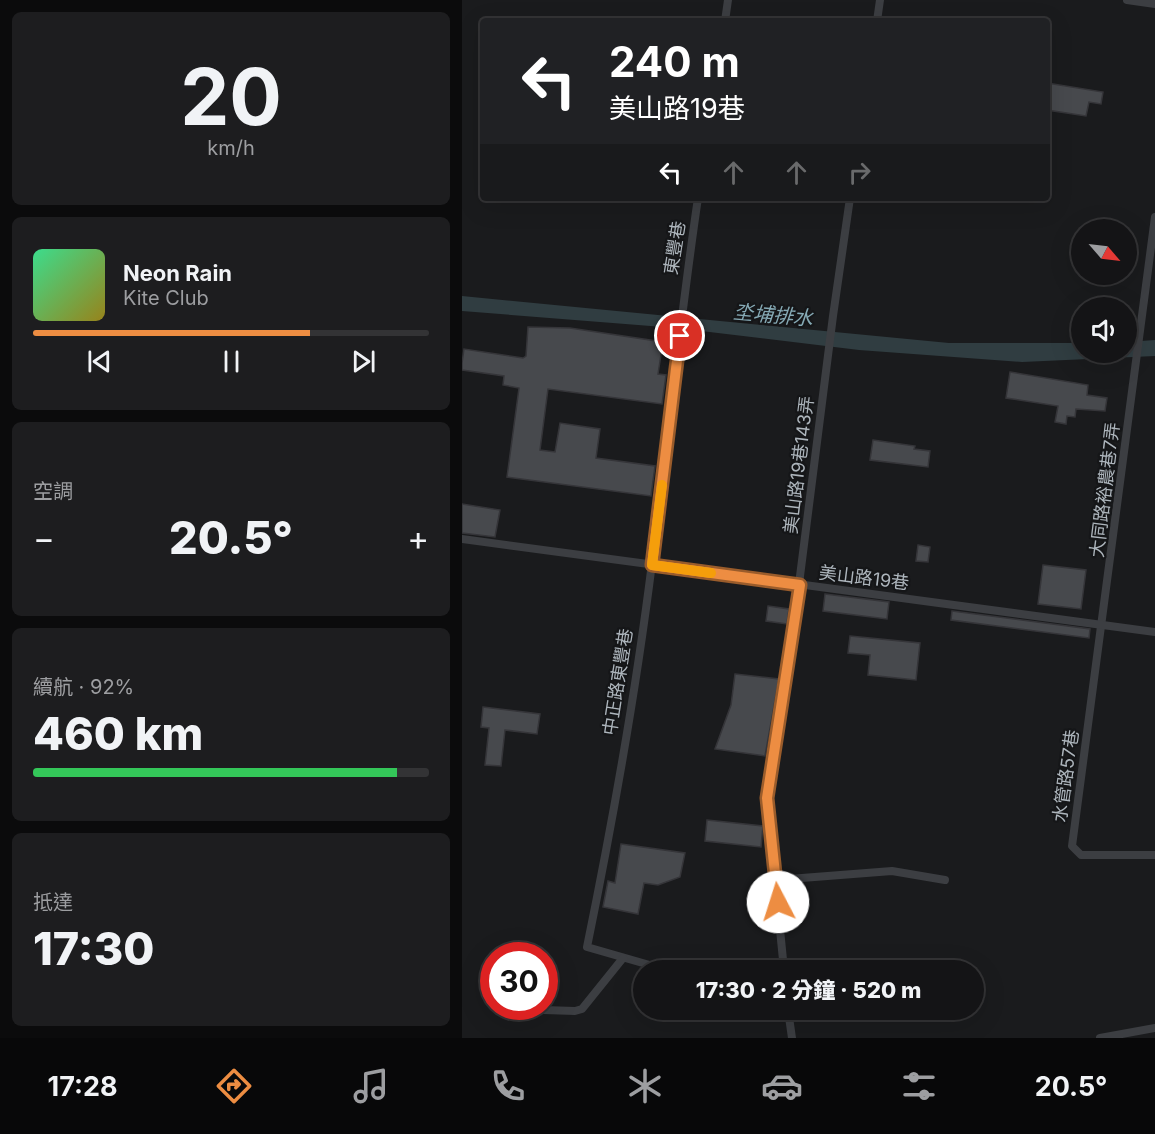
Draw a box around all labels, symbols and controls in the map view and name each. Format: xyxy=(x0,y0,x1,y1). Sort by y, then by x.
text: 240 m xyxy=(609,36,740,87)
icon: left xyxy=(510,42,588,120)
text: 20 xyxy=(180,49,282,144)
text: 美山路19巷 xyxy=(609,92,745,125)
text: km/h xyxy=(207,136,255,160)
icon: left xyxy=(654,156,687,189)
icon: ahead xyxy=(717,156,750,189)
icon: ahead xyxy=(780,156,813,189)
icon: right xyxy=(843,156,876,189)
north arrow xyxy=(1071,219,1137,285)
map controls xyxy=(1071,219,1137,363)
street label: 東豐巷 xyxy=(660,220,689,276)
text: Neon Rain xyxy=(123,260,232,286)
text: Kite Club xyxy=(123,286,209,310)
button: sound xyxy=(1071,297,1137,363)
water label: 坔埔排水 xyxy=(732,300,815,331)
pin xyxy=(654,310,705,361)
icon: arrive xyxy=(663,319,696,352)
icon: previous xyxy=(83,345,116,378)
icon: pause xyxy=(215,345,248,378)
icon: next xyxy=(347,345,380,378)
street label: 美山路19巷143弄 xyxy=(780,395,817,535)
street label: 大同路裕農巷7弄 xyxy=(1086,421,1123,559)
text: 空調 xyxy=(33,479,73,503)
text: 20.5° xyxy=(169,510,293,565)
text: − xyxy=(33,518,55,558)
text: + xyxy=(407,518,429,558)
street label: 美山路19巷 xyxy=(818,562,910,593)
street label: 中正路東豐巷 xyxy=(599,627,636,737)
text: 續航 · 92% xyxy=(33,675,134,699)
text: 460 km xyxy=(33,706,203,761)
street label: 水管路57巷 xyxy=(1049,728,1082,824)
position arrow xyxy=(746,870,810,934)
text: 抵達 xyxy=(33,890,73,914)
text: 17:30 xyxy=(33,921,154,976)
speed limit sign: 30 xyxy=(480,942,558,1020)
text: 17:30 · 2 分鐘 · 520 m xyxy=(696,977,921,1003)
icon: directions xyxy=(213,1065,255,1107)
icon: music xyxy=(350,1065,392,1107)
icon: phone xyxy=(487,1065,529,1107)
icon: climate xyxy=(624,1065,666,1107)
icon: car xyxy=(761,1065,803,1107)
icon: filters xyxy=(898,1065,940,1107)
text: 17:28 xyxy=(48,1070,118,1103)
text: 20.5° xyxy=(1035,1070,1107,1103)

